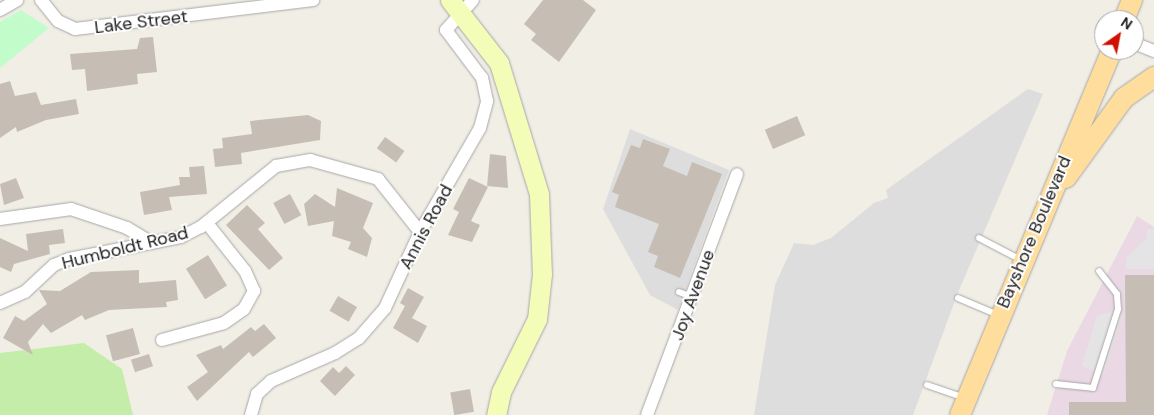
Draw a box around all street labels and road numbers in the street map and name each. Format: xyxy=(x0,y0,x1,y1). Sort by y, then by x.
street label: Lake Street xyxy=(93,6,189,38)
street label: Bayshore Boulevard xyxy=(992,153,1076,311)
street label: Annis Road xyxy=(395,181,457,273)
street label: Humboldt Road xyxy=(60,222,190,274)
street label: Joy Avenue xyxy=(667,247,719,343)

